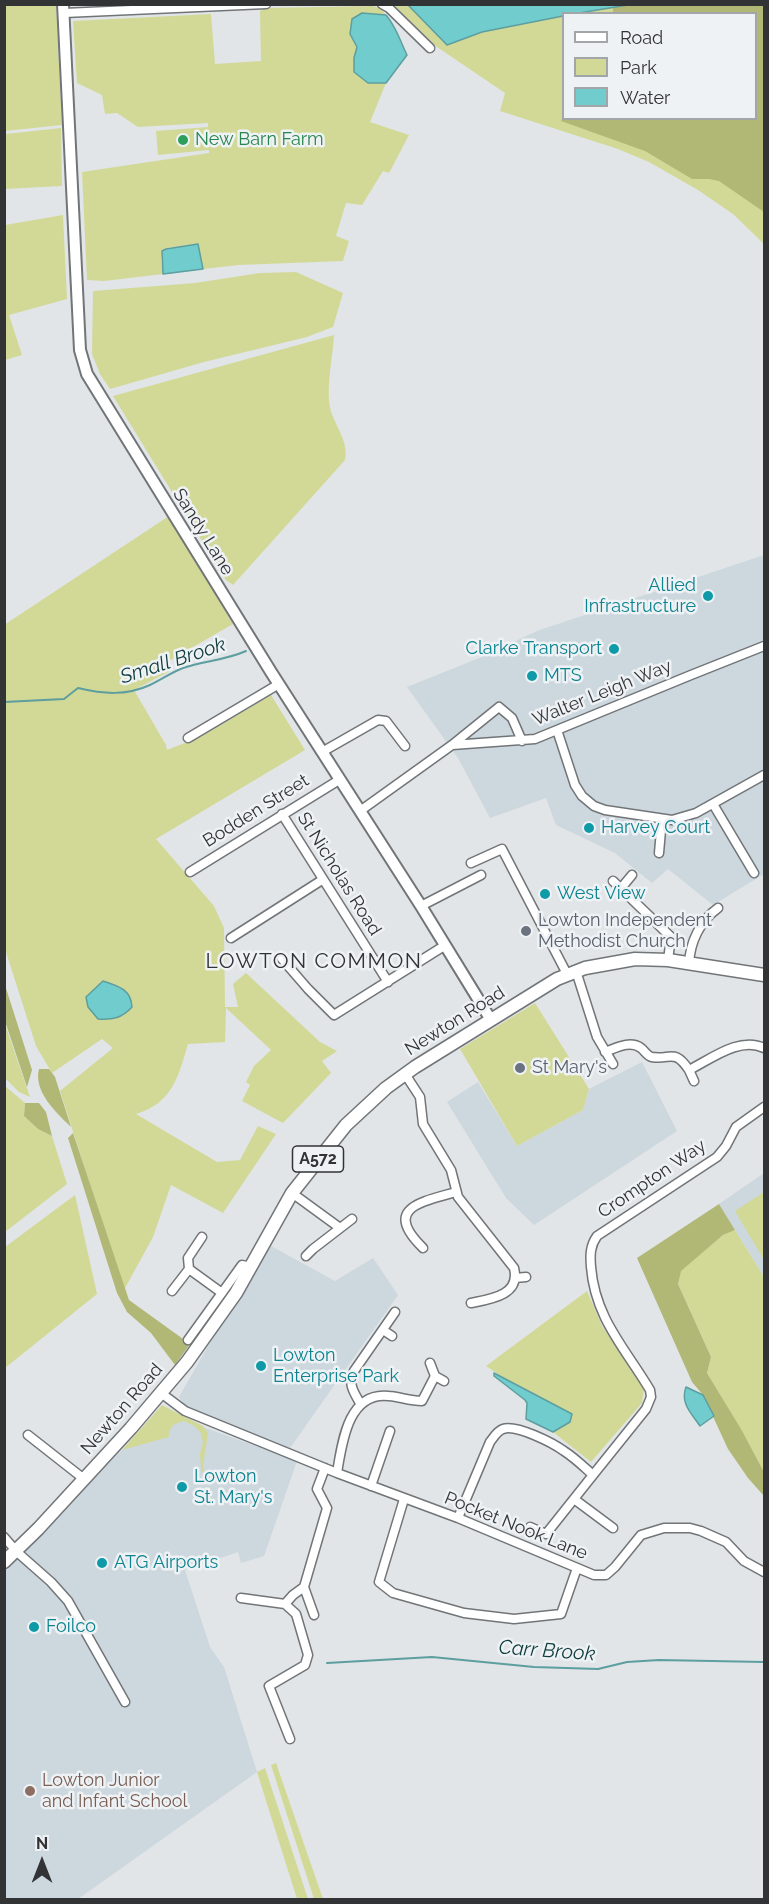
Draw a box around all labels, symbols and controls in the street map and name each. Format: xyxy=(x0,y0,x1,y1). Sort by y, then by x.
legend xyxy=(562,12,757,120)
text: Road xyxy=(620,27,663,48)
text: Park xyxy=(620,57,657,78)
text: Water xyxy=(620,87,670,108)
place label: New Barn Farm xyxy=(195,129,324,151)
marker: New Barn Farm xyxy=(176,133,190,147)
street label: Sandy Lane xyxy=(168,485,238,579)
place label: Allied Infrastructure xyxy=(584,575,696,618)
marker: Allied Infrastructure xyxy=(701,589,715,603)
water label: Small Brook xyxy=(117,633,229,689)
place label: Clarke Transport xyxy=(466,638,602,660)
marker: Clarke Transport xyxy=(607,642,621,656)
street label: Walter Leigh Way xyxy=(529,655,675,731)
place label: MTS xyxy=(544,665,582,687)
marker: MTS xyxy=(525,669,539,683)
street label: Bodden Street xyxy=(199,770,313,852)
street label: St Nicholas Road xyxy=(292,808,386,940)
place label: Harvey Court xyxy=(601,817,710,839)
marker: Harvey Court xyxy=(582,821,596,835)
place label: West View xyxy=(557,883,646,905)
marker: West View xyxy=(538,887,552,901)
place label: Lowton Independent Methodist Church xyxy=(538,910,712,952)
marker: Lowton Independent Methodist Church xyxy=(519,924,533,938)
district label: LOWTON COMMON xyxy=(206,949,422,975)
street label: Newton Road xyxy=(401,982,509,1060)
place label: St Mary's xyxy=(532,1057,607,1079)
marker: St Mary's xyxy=(513,1061,527,1075)
street label: Crompton Way xyxy=(594,1135,710,1223)
road number: A572 xyxy=(292,1146,344,1172)
place label: Lowton Enterprise Park xyxy=(273,1345,399,1388)
street label: Newton Road xyxy=(77,1359,167,1459)
marker: Lowton Enterprise Park xyxy=(254,1359,268,1373)
place label: Lowton St. Mary's xyxy=(194,1466,272,1508)
marker: Lowton St. Mary's xyxy=(175,1480,189,1494)
street label: Pocket Nook Lane xyxy=(441,1487,591,1565)
place label: ATG Airports xyxy=(114,1552,218,1574)
marker: ATG Airports xyxy=(95,1556,109,1570)
place label: Foilco xyxy=(46,1616,96,1638)
marker: Foilco xyxy=(27,1620,41,1634)
water label: Carr Brook xyxy=(498,1636,596,1666)
place label: Lowton Junior and Infant School xyxy=(42,1770,187,1812)
marker: Lowton Junior and Infant School xyxy=(23,1784,37,1798)
north arrow xyxy=(12,1832,72,1892)
text: N xyxy=(36,1834,48,1853)

